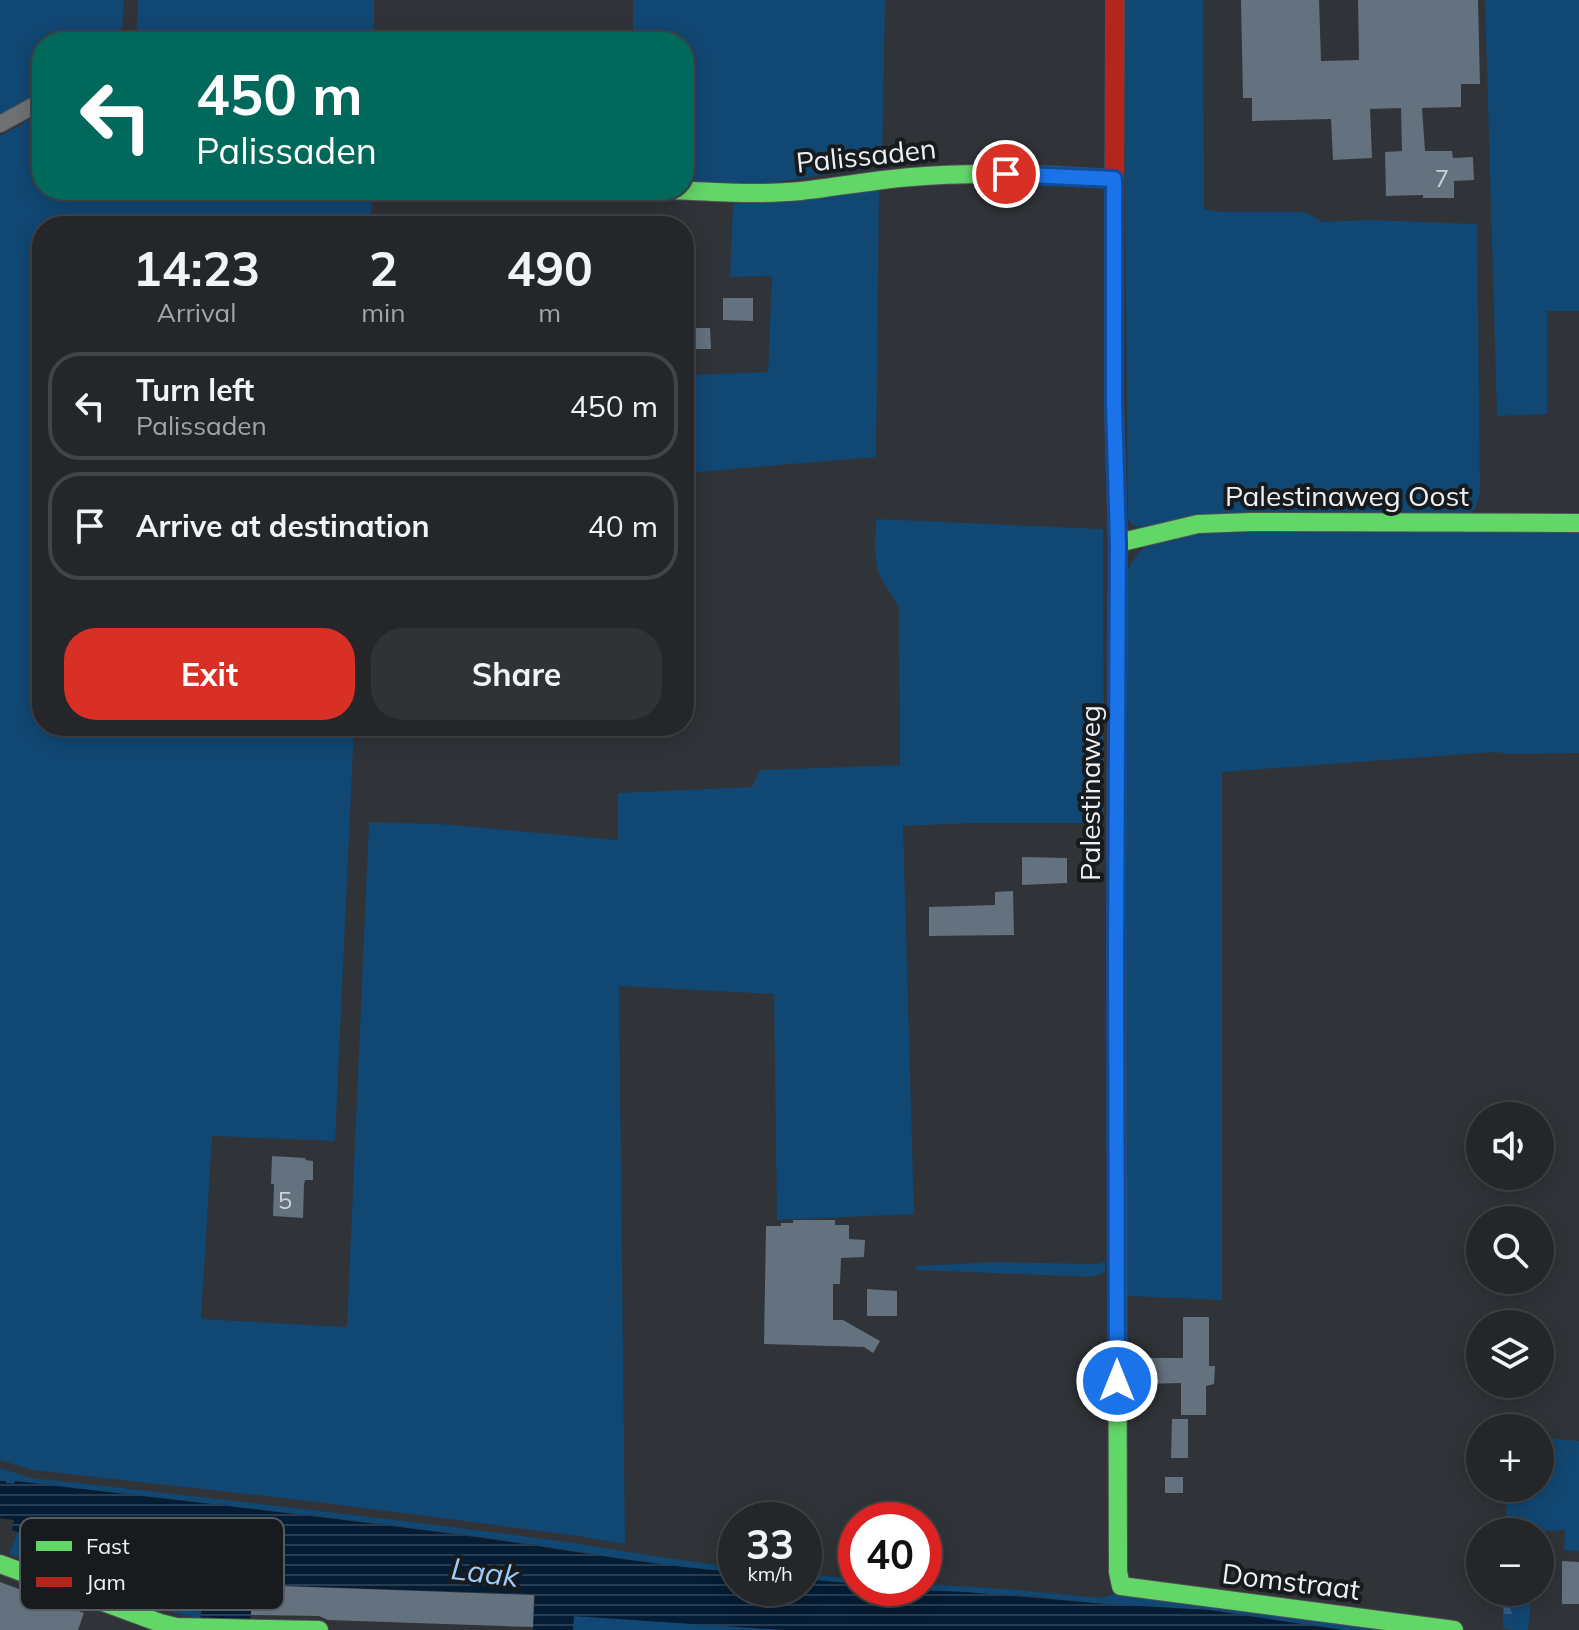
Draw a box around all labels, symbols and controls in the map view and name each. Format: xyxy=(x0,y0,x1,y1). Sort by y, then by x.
text: 450 m xyxy=(196,59,363,129)
icon: left xyxy=(64,64,168,168)
text: Palissaden xyxy=(196,128,377,173)
street label: Palissaden xyxy=(794,130,938,180)
pin xyxy=(972,140,1040,208)
icon: arrive xyxy=(984,152,1028,196)
house number: 7 xyxy=(1435,163,1449,193)
text: 14:23 xyxy=(133,238,260,298)
text: 2 xyxy=(369,238,398,298)
text: 490 xyxy=(507,238,593,298)
text: Arrival xyxy=(157,296,236,329)
text: min xyxy=(361,296,405,329)
text: m xyxy=(538,296,561,329)
text: Turn left xyxy=(136,371,254,409)
icon: left xyxy=(68,384,112,428)
text: 450 m xyxy=(570,387,658,425)
text: Palissaden xyxy=(136,409,267,442)
street label: Palestinaweg Oost xyxy=(1225,478,1469,513)
icon: arrive xyxy=(68,504,112,548)
text: Arrive at destination xyxy=(136,507,430,545)
text: 40 m xyxy=(588,507,658,545)
button: Exit xyxy=(64,628,355,720)
button: Share xyxy=(371,628,662,720)
street label: Palestinaweg xyxy=(1072,705,1107,881)
map controls xyxy=(1466,1102,1554,1606)
button: sound xyxy=(1466,1102,1554,1190)
house number: 5 xyxy=(278,1185,292,1215)
button: search xyxy=(1466,1206,1554,1294)
button: layers xyxy=(1466,1310,1554,1398)
position arrow xyxy=(1075,1339,1159,1423)
button: + xyxy=(1466,1414,1554,1502)
speed limit sign: 40 xyxy=(838,1502,942,1606)
legend xyxy=(20,1518,284,1610)
button: − xyxy=(1466,1518,1554,1606)
text: 33 xyxy=(746,1519,794,1569)
text: Fast xyxy=(86,1532,130,1560)
water label: Laak xyxy=(449,1549,522,1595)
street label: Domstraat xyxy=(1220,1555,1362,1607)
text: km/h xyxy=(747,1561,793,1586)
text: Jam xyxy=(86,1568,126,1596)

